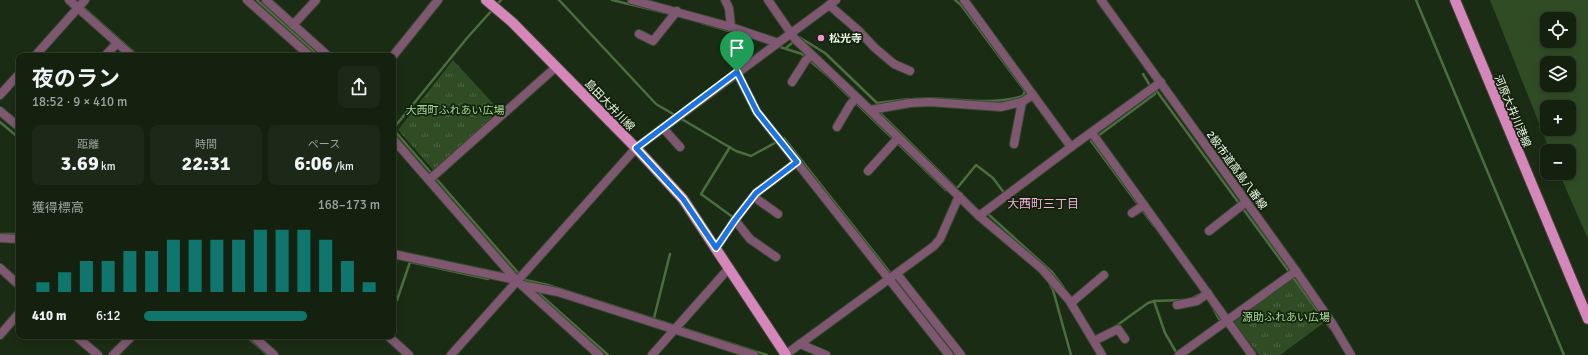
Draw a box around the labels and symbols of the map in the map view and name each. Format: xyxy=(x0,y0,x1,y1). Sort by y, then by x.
pin xyxy=(720,31,754,72)
place label: 松光寺 xyxy=(829,32,862,45)
marker: 松光寺 xyxy=(816,33,826,43)
street label: 河原大井川港線 xyxy=(1492,73,1534,149)
street label: 島田大井川線 xyxy=(582,77,637,134)
park label: 大西町ふれあい広場 xyxy=(406,104,505,117)
street label: 2級市道高島八番線 xyxy=(1204,128,1269,212)
district label: 大西町三丁目 xyxy=(1007,197,1079,212)
park label: 源助ふれあい広場 xyxy=(1242,311,1330,324)

